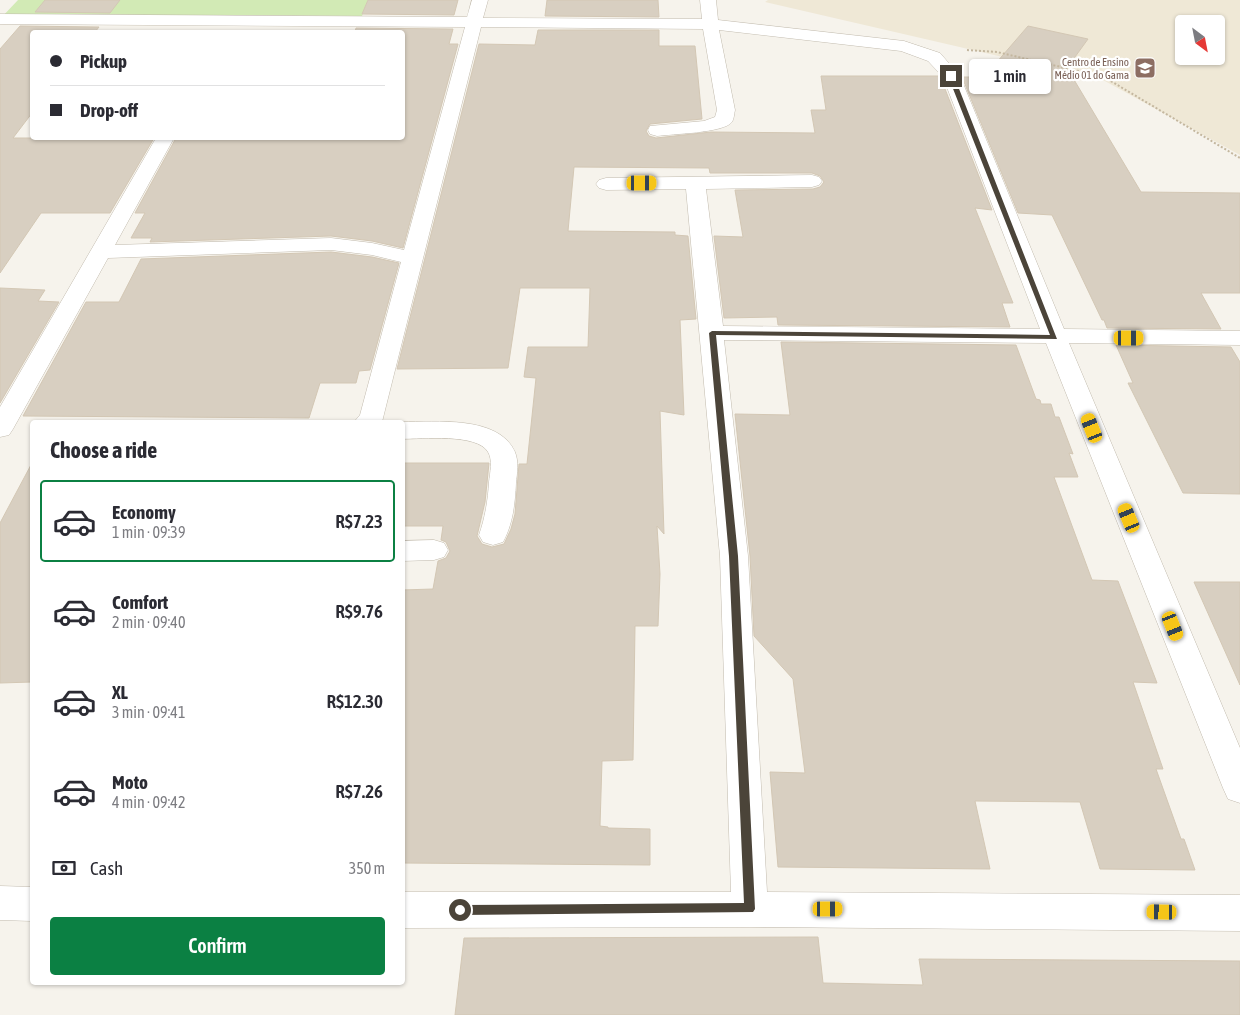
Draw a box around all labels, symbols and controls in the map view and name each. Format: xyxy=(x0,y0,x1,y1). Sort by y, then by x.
north arrow xyxy=(1175,15,1225,65)
map controls xyxy=(1175,15,1225,65)
text: Pickup xyxy=(80,50,127,72)
place label: Centro de Ensino Médio 01 do Gama xyxy=(1055,56,1129,81)
school or university icon: Centro de Ensino Médio 01 do Gama xyxy=(1133,56,1157,80)
callout: 1 min xyxy=(968,58,1051,94)
route end xyxy=(940,65,962,87)
text: 1 min xyxy=(994,67,1026,85)
text: Drop-off xyxy=(80,99,138,121)
car xyxy=(627,176,657,191)
car xyxy=(1114,331,1144,346)
car xyxy=(1079,411,1104,445)
text: Choose a ride xyxy=(50,437,157,463)
icon: car xyxy=(52,499,97,544)
text: Economy xyxy=(112,501,176,523)
car xyxy=(1116,501,1141,535)
text: R$7.23 xyxy=(335,510,383,532)
text: 1 min · 09:39 xyxy=(112,523,185,541)
icon: car xyxy=(52,589,97,634)
text: Comfort xyxy=(112,591,168,613)
text: R$9.76 xyxy=(335,600,383,622)
car xyxy=(1160,609,1185,643)
text: 2 min · 09:40 xyxy=(112,613,185,631)
icon: car xyxy=(52,679,97,724)
text: XL xyxy=(112,681,128,703)
text: R$12.30 xyxy=(326,690,383,712)
text: 3 min · 09:41 xyxy=(112,703,185,721)
icon: car xyxy=(52,769,97,814)
text: Moto xyxy=(112,771,148,793)
text: R$7.26 xyxy=(335,780,383,802)
text: 4 min · 09:42 xyxy=(112,793,185,811)
icon: cash xyxy=(50,854,78,882)
text: Cash xyxy=(90,857,123,879)
text: 350 m xyxy=(349,859,385,877)
route start xyxy=(449,899,471,921)
car xyxy=(813,902,843,917)
car xyxy=(1146,904,1177,920)
button: Confirm xyxy=(50,917,385,975)

